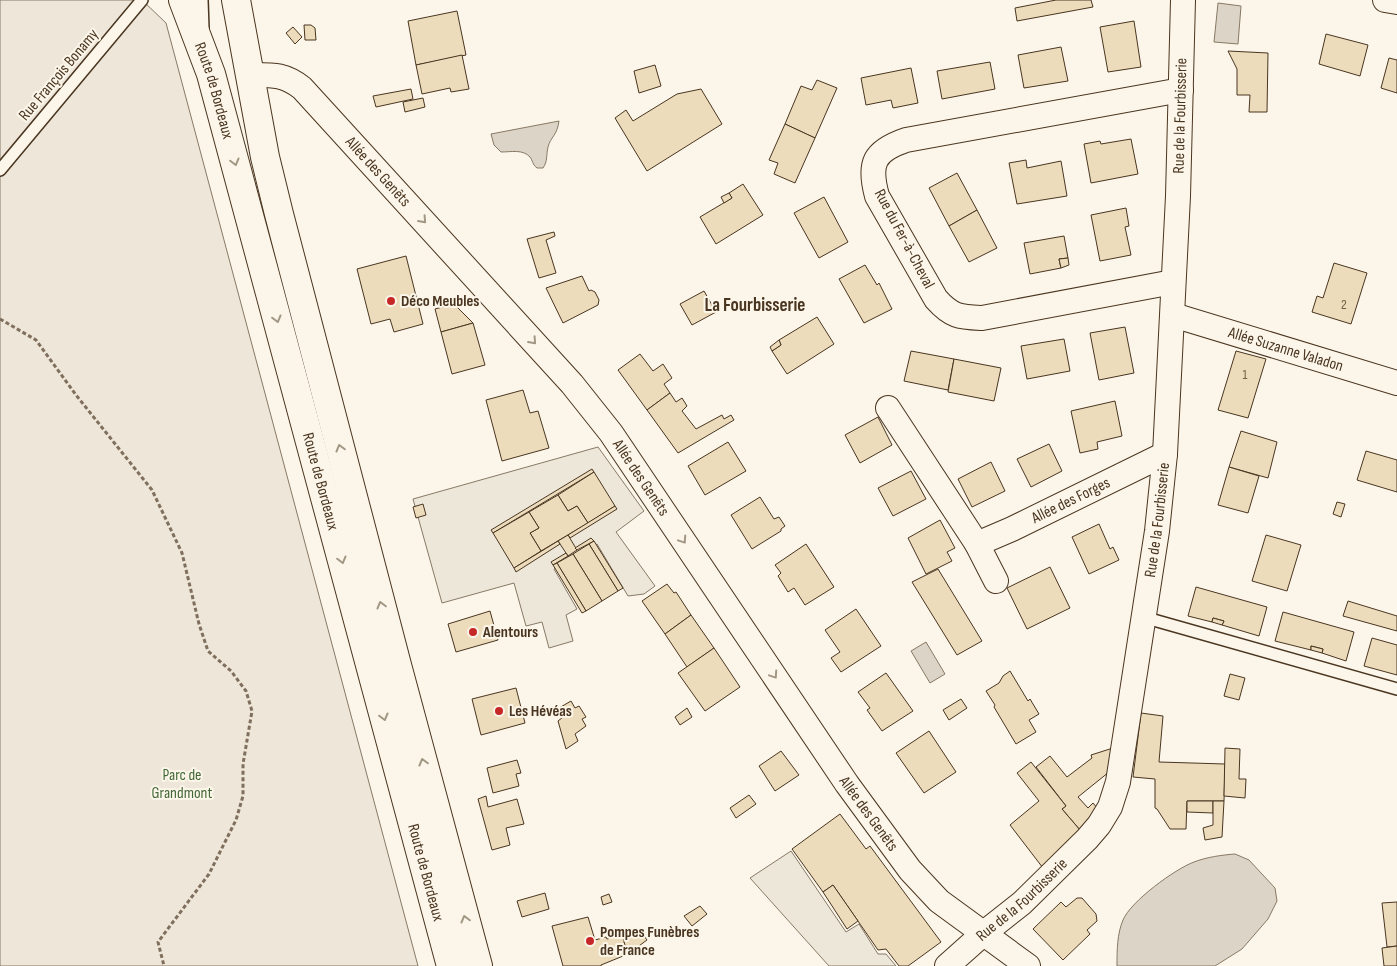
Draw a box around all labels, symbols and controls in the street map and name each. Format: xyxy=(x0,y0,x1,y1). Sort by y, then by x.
street label: Rue François Bonamy xyxy=(15,25,103,125)
street label: Route de Bordeaux xyxy=(190,40,238,141)
street label: Rue de la Fourbisserie xyxy=(1169,58,1191,174)
street label: Allée des Genêts xyxy=(341,132,415,211)
one-way arrow xyxy=(229,157,239,165)
street label: Rue du Fer-à-Cheval xyxy=(870,186,938,292)
one-way arrow xyxy=(418,215,427,224)
place label: Déco Meubles xyxy=(401,292,479,311)
district label: La Fourbisserie xyxy=(705,294,805,317)
marker: Déco Meubles xyxy=(385,295,397,307)
house number: 2 xyxy=(1341,296,1347,313)
one-way arrow xyxy=(271,314,281,322)
street label: Allée Suzanne Valadon xyxy=(1225,323,1346,376)
one-way arrow xyxy=(527,335,536,344)
house number: 1 xyxy=(1243,366,1248,383)
street label: Route de Bordeaux xyxy=(298,431,343,532)
street label: Allée des Genêts xyxy=(608,435,674,520)
one-way arrow xyxy=(335,443,346,452)
street label: Rue de la Fourbisserie xyxy=(1140,462,1174,579)
street label: Allée des Forges xyxy=(1027,473,1113,528)
one-way arrow xyxy=(677,534,686,543)
one-way arrow xyxy=(336,555,346,564)
one-way arrow xyxy=(376,601,387,609)
place label: Alentours xyxy=(482,623,538,642)
marker: Alentours xyxy=(467,626,479,638)
one-way arrow xyxy=(768,669,777,678)
place label: Les Hévéas xyxy=(509,702,572,721)
marker: Les Hévéas xyxy=(493,705,505,717)
one-way arrow xyxy=(378,712,388,721)
one-way arrow xyxy=(418,758,429,766)
park label: Parc de Grandmont xyxy=(152,766,213,803)
street label: Allée des Genêts xyxy=(834,772,903,855)
street label: Route de Bordeaux xyxy=(404,822,448,923)
street label: Rue de la Fourbisserie xyxy=(972,854,1071,945)
one-way arrow xyxy=(460,914,471,923)
place label: Pompes Funèbres de France xyxy=(600,923,699,960)
marker: Pompes Funèbres de France xyxy=(584,935,596,947)

